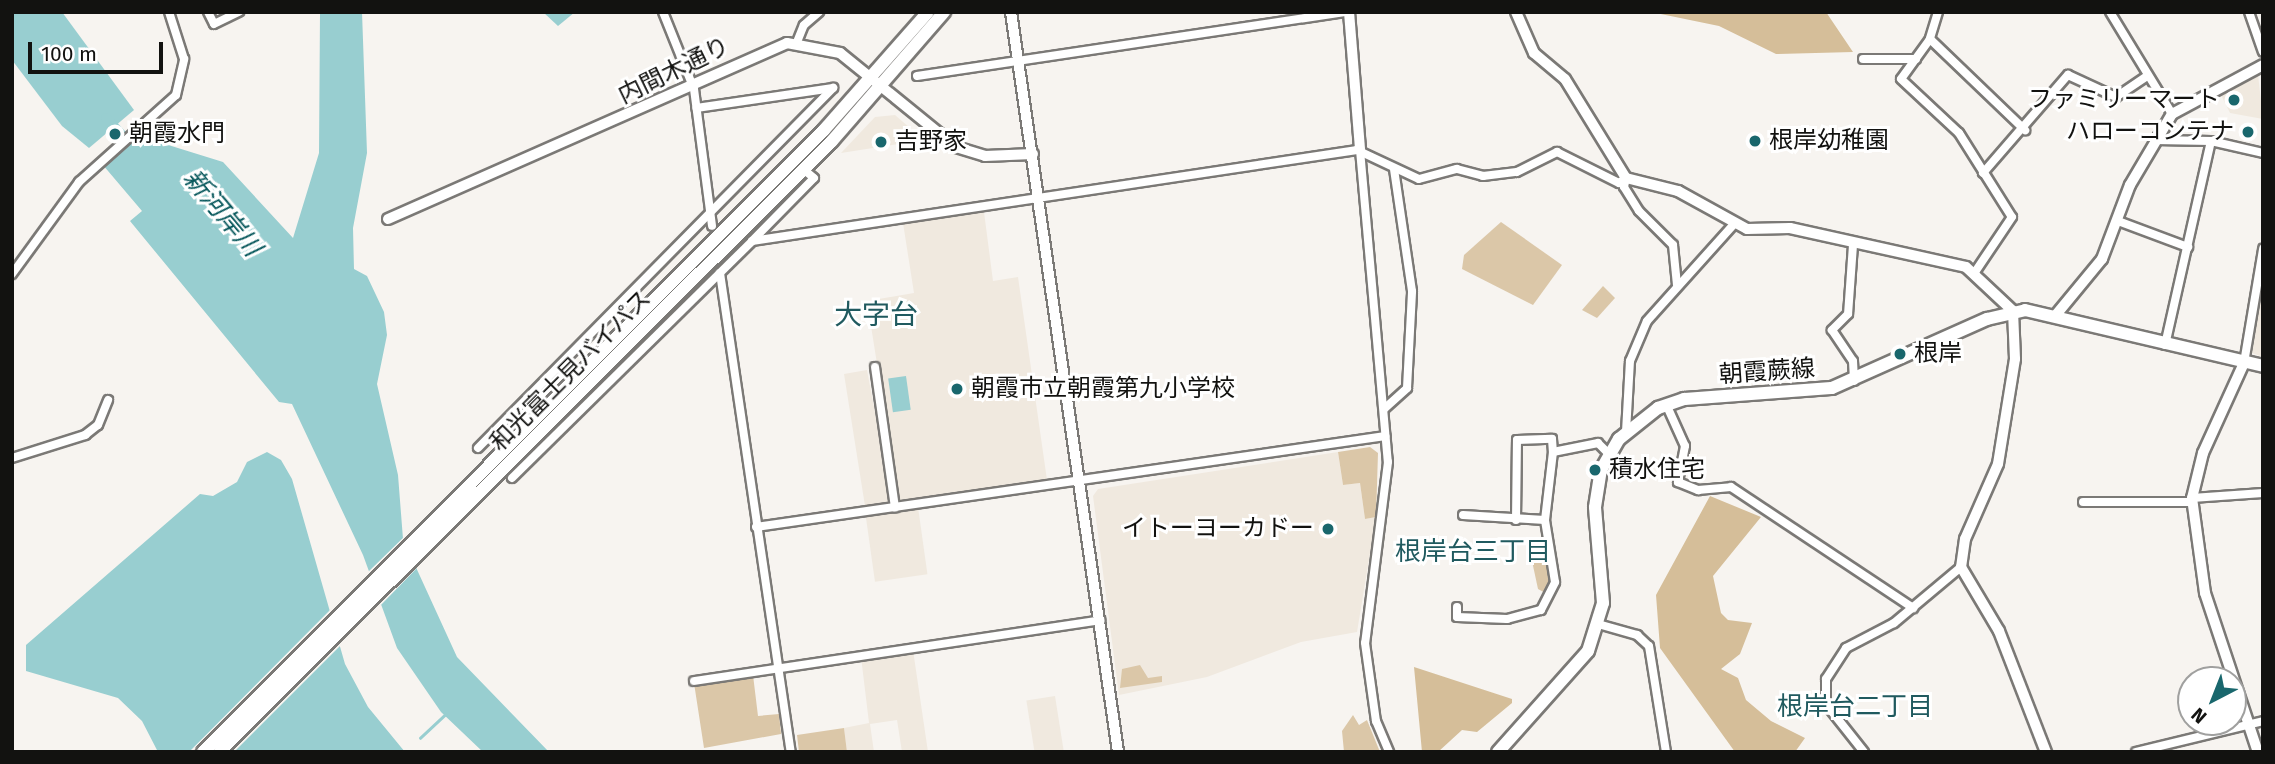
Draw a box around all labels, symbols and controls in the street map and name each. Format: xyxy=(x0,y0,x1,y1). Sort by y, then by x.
scale bar xyxy=(32,28,166,72)
street label: 内間木通り xyxy=(614,32,734,110)
text: 100 m xyxy=(41,41,97,67)
place label: ファミリーマート xyxy=(2028,86,2220,114)
marker: ファミリーマート xyxy=(2226,92,2242,108)
place label: ハローコンテナ xyxy=(2066,118,2234,146)
place label: 朝霞水門 xyxy=(129,120,225,148)
marker: ハローコンテナ xyxy=(2240,124,2256,140)
marker: 朝霞水門 xyxy=(107,126,123,142)
place label: 根岸幼稚園 xyxy=(1769,127,1889,155)
place label: 吉野家 xyxy=(895,128,967,156)
marker: 根岸幼稚園 xyxy=(1747,133,1763,149)
marker: 吉野家 xyxy=(873,134,889,150)
water label: 新河岸川 xyxy=(177,163,267,263)
street label: 和光富士見バイパス xyxy=(484,284,658,458)
district label: 大字台 xyxy=(834,298,918,332)
place label: 根岸 xyxy=(1914,340,1962,368)
marker: 根岸 xyxy=(1892,346,1908,362)
street label: 朝霞蕨線 xyxy=(1718,354,1816,390)
place label: 朝霞市立朝霞第九小学校 xyxy=(971,375,1235,403)
marker: 朝霞市立朝霞第九小学校 xyxy=(949,381,965,397)
place label: 積水住宅 xyxy=(1609,456,1705,484)
marker: 積水住宅 xyxy=(1587,462,1603,478)
place label: イトーヨーカドー xyxy=(1122,515,1314,543)
marker: イトーヨーカドー xyxy=(1320,521,1336,537)
district label: 根岸台三丁目 xyxy=(1395,536,1551,568)
north arrow xyxy=(2177,666,2247,736)
district label: 根岸台二丁目 xyxy=(1777,691,1933,723)
text: N xyxy=(2187,703,2211,728)

